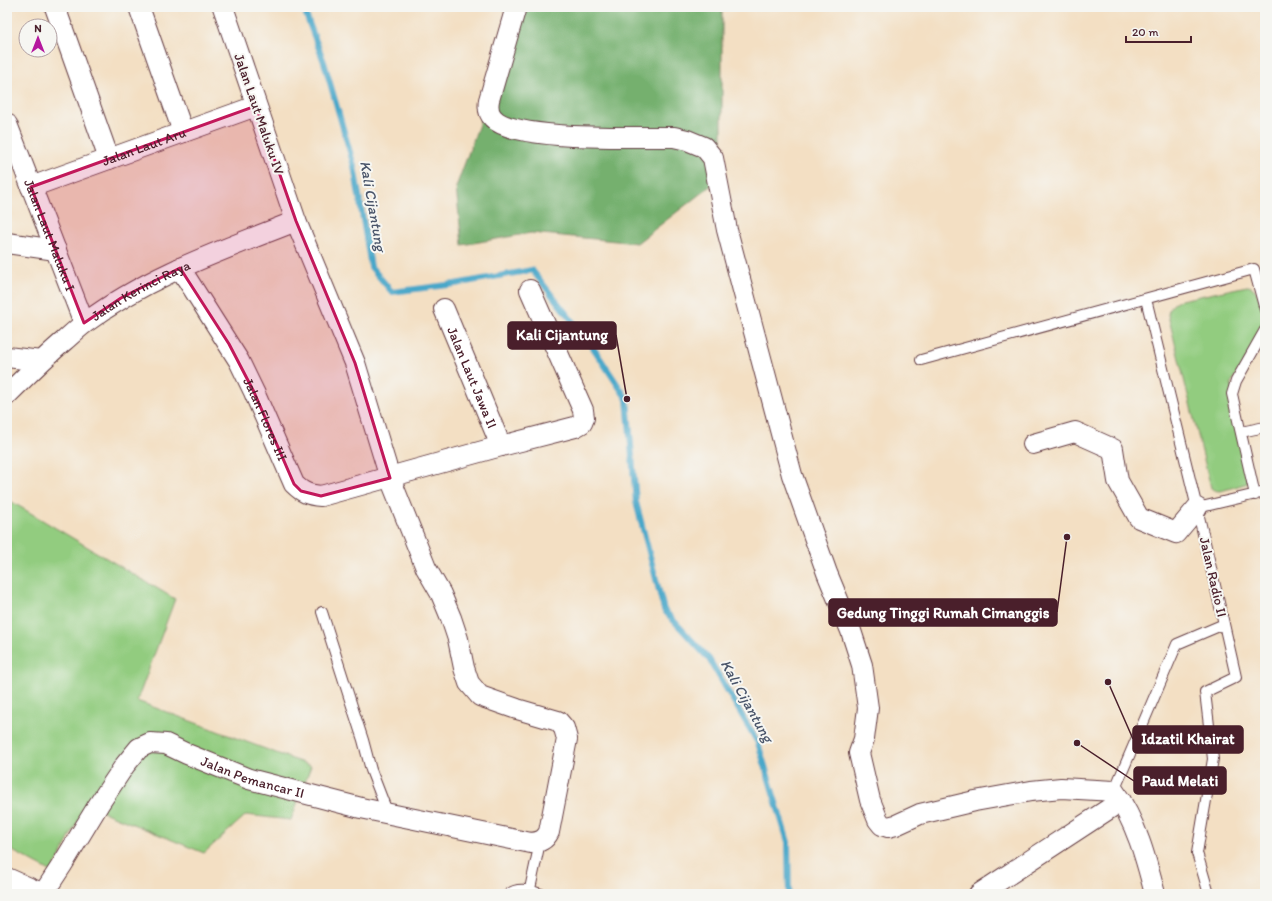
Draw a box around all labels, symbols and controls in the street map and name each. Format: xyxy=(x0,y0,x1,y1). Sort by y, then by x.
north arrow xyxy=(18,18,58,58)
scale bar xyxy=(1126,18,1191,44)
text: N xyxy=(34,22,42,35)
text: 20 m xyxy=(1132,25,1159,39)
street label: Jalan Laut Maluku IV xyxy=(230,51,288,177)
street label: Jalan Laut Aru xyxy=(100,123,189,169)
water label: Kali Cijantung xyxy=(356,159,390,255)
street label: Jalan Laut Maluku I xyxy=(21,177,79,293)
street label: Jalan Kerinci Raya xyxy=(88,256,193,324)
callout: Kali Cijantung xyxy=(508,322,616,349)
street label: Jalan Laut Jawa II xyxy=(444,324,501,431)
text: Kali Cijantung xyxy=(516,326,608,345)
street label: Jalan Flores III xyxy=(240,375,291,463)
street label: Jalan Radio II xyxy=(1196,535,1230,619)
callout: Gedung Tinggi Rumah Cimanggis xyxy=(829,599,1057,626)
text: Gedung Tinggi Rumah Cimanggis xyxy=(837,604,1050,623)
water label: Kali Cijantung xyxy=(717,656,778,748)
callout: Idzatil Khairat xyxy=(1133,726,1243,753)
text: Idzatil Khairat xyxy=(1141,730,1235,748)
street label: Jalan Pemancar II xyxy=(198,752,306,801)
callout: Paud Melati xyxy=(1134,767,1226,794)
text: Paud Melati xyxy=(1142,772,1218,790)

